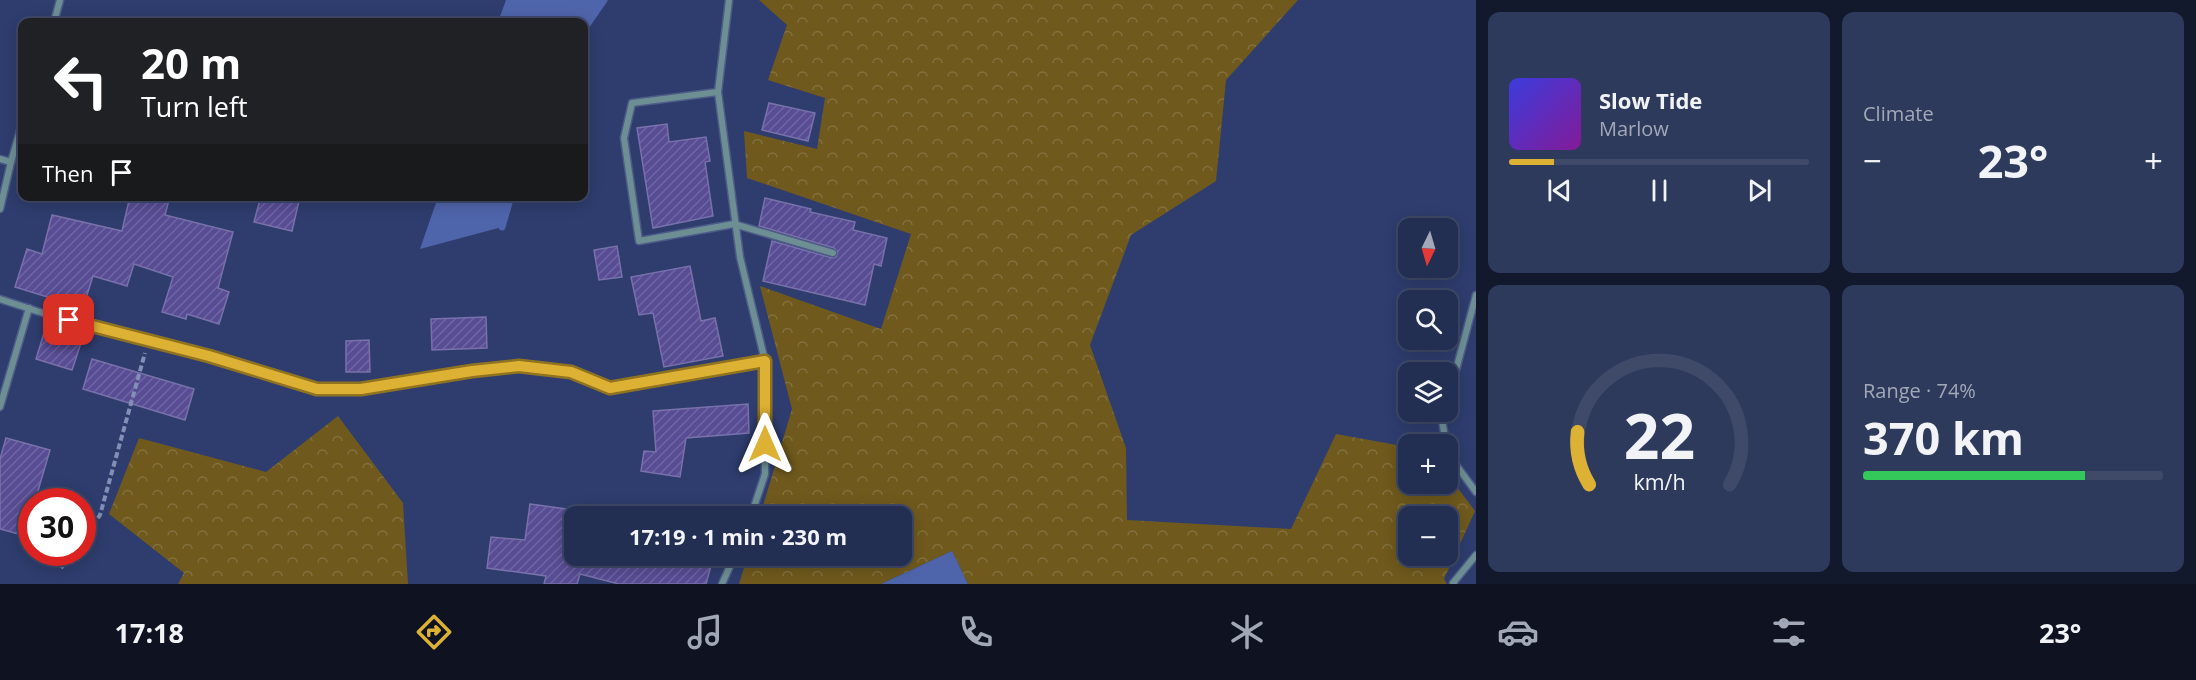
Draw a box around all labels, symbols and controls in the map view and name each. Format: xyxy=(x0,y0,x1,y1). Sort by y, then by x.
text: 20 m xyxy=(141,34,241,91)
icon: left xyxy=(42,42,120,120)
text: Slow Tide xyxy=(1599,85,1702,115)
text: Turn left xyxy=(141,88,248,125)
text: Climate xyxy=(1863,100,1934,127)
text: Marlow xyxy=(1599,115,1669,142)
text: 23° xyxy=(1978,130,2048,191)
text: − xyxy=(1863,138,1882,183)
text: + xyxy=(2144,138,2163,183)
icon: arrive xyxy=(105,156,138,189)
text: Then xyxy=(42,158,93,188)
icon: previous xyxy=(1543,174,1576,207)
icon: pause xyxy=(1643,174,1676,207)
icon: next xyxy=(1743,174,1776,207)
north arrow xyxy=(1398,218,1458,278)
map controls xyxy=(1398,218,1458,566)
button: search xyxy=(1398,290,1458,350)
pin xyxy=(43,294,94,345)
icon: arrive xyxy=(52,303,85,336)
button: layers xyxy=(1398,362,1458,422)
text: Range · 74% xyxy=(1863,377,1976,404)
text: 22 xyxy=(1623,392,1695,477)
text: 370 km xyxy=(1863,407,2024,468)
position arrow xyxy=(733,412,797,476)
button: + xyxy=(1398,434,1458,494)
text: km/h xyxy=(1633,468,1685,497)
speed limit sign: 30 xyxy=(18,488,96,566)
button: − xyxy=(1398,506,1458,566)
text: 17:19 · 1 min · 230 m xyxy=(629,521,847,551)
icon: directions xyxy=(413,611,455,653)
icon: music xyxy=(684,611,726,653)
icon: phone xyxy=(955,611,997,653)
icon: climate xyxy=(1226,611,1268,653)
icon: car xyxy=(1497,611,1539,653)
icon: filters xyxy=(1768,611,1810,653)
text: 17:18 xyxy=(115,614,184,651)
text: 23° xyxy=(2039,614,2081,651)

